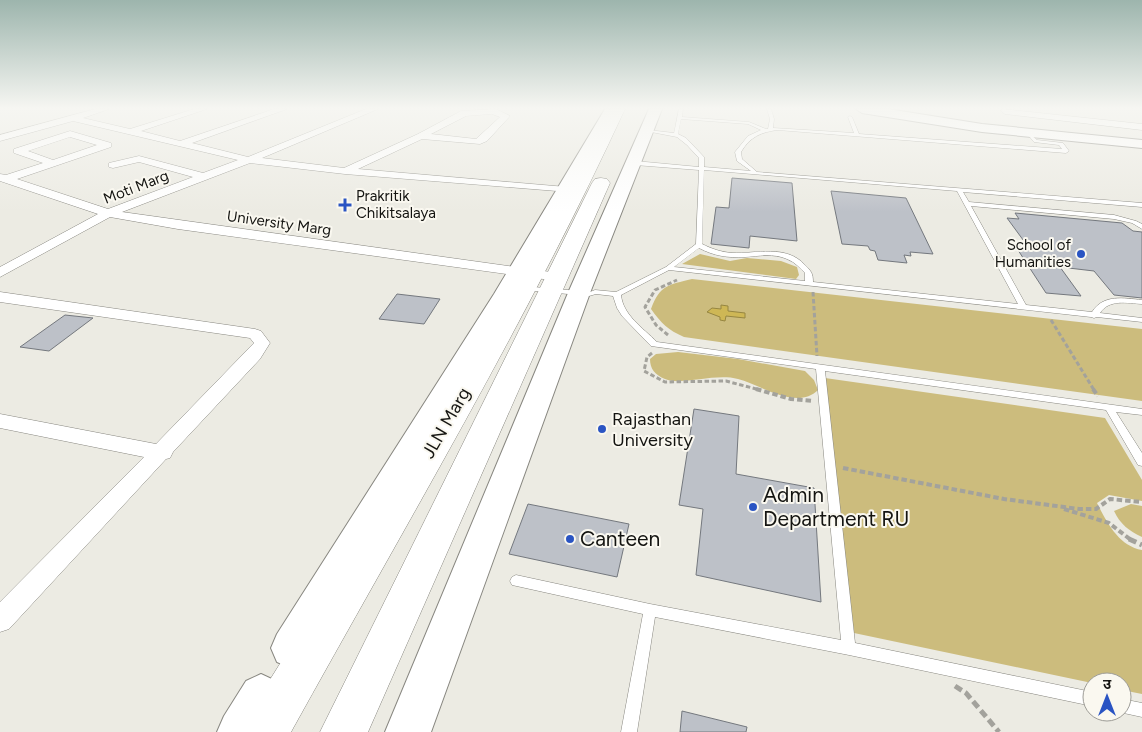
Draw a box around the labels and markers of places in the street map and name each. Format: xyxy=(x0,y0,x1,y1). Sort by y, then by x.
place label: Prakritik Chikitsalaya xyxy=(356,187,436,222)
marker: Prakritik Chikitsalaya xyxy=(338,198,352,212)
place label: School of Humanities xyxy=(995,236,1071,271)
marker: School of Humanities xyxy=(1075,248,1087,260)
place label: Rajasthan University xyxy=(612,408,693,451)
marker: Rajasthan University xyxy=(596,423,608,435)
place label: Admin Department RU xyxy=(763,482,909,531)
marker: Admin Department RU xyxy=(747,501,759,513)
place label: Canteen xyxy=(580,526,660,551)
marker: Canteen xyxy=(564,533,576,545)

